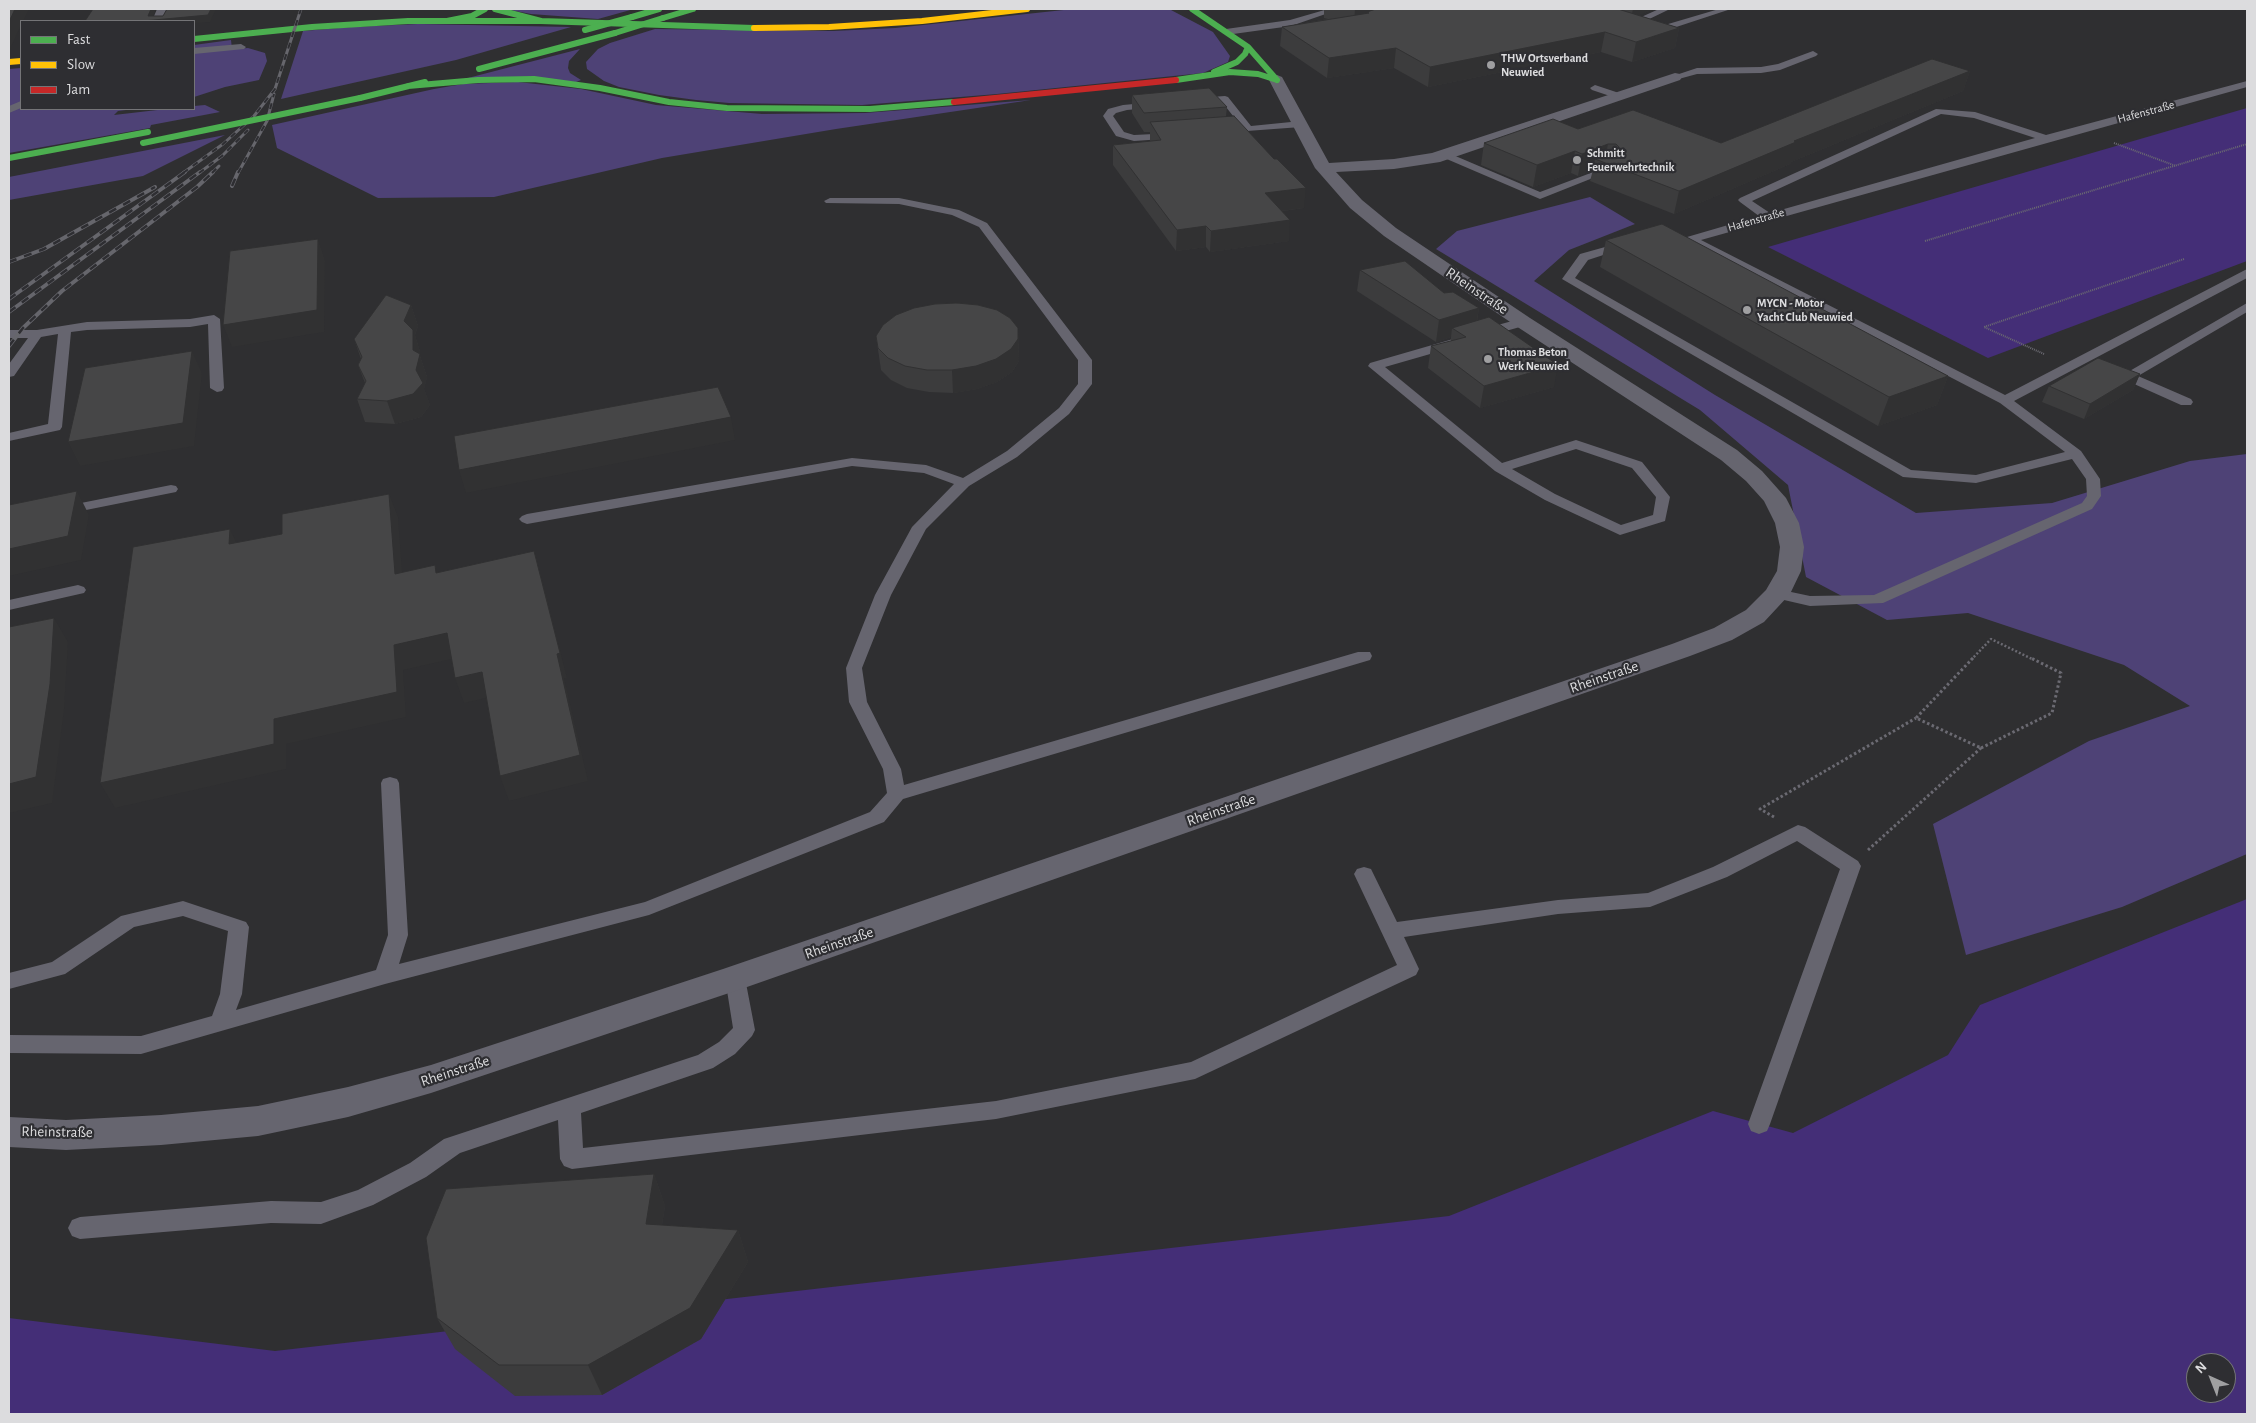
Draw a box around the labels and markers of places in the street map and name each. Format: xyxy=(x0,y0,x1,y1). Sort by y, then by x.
place label: THW Ortsverband Neuwied xyxy=(1501,51,1588,79)
marker: THW Ortsverband Neuwied xyxy=(1485,59,1497,71)
place label: Schmitt Feuerwehrtechnik xyxy=(1587,146,1674,174)
marker: Schmitt Feuerwehrtechnik xyxy=(1571,154,1583,166)
place label: MYCN - Motor Yacht Club Neuwied xyxy=(1757,296,1853,324)
marker: MYCN - Motor Yacht Club Neuwied xyxy=(1741,304,1753,316)
place label: Thomas Beton Werk Neuwied xyxy=(1498,345,1569,373)
marker: Thomas Beton Werk Neuwied xyxy=(1482,353,1494,365)

